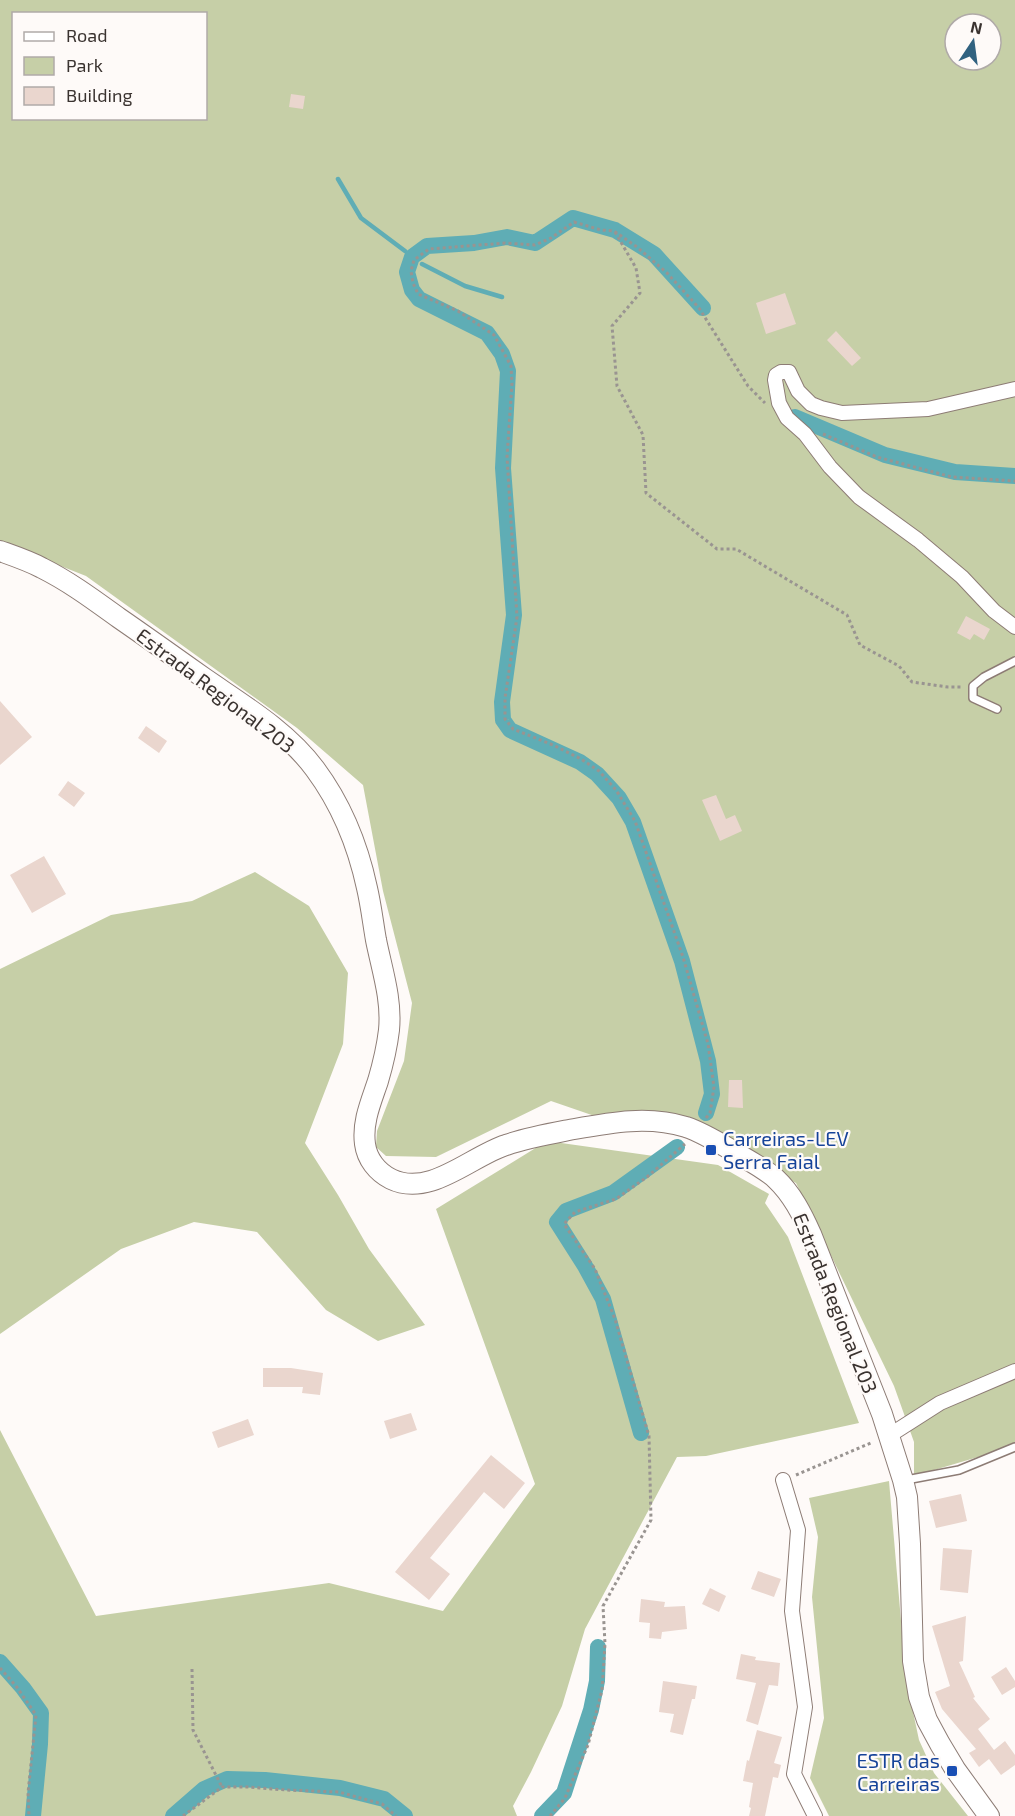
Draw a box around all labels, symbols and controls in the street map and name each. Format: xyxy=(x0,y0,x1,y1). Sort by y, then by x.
legend xyxy=(12,12,207,120)
north arrow xyxy=(943,12,1003,72)
text: N xyxy=(969,16,984,37)
text: Road xyxy=(66,24,107,46)
text: Park xyxy=(66,54,103,76)
text: Building xyxy=(66,84,133,106)
street label: Estrada Regional 203 xyxy=(132,623,300,757)
place label: Carreiras-LEV Serra Faial xyxy=(723,1126,849,1173)
marker: Carreiras-LEV Serra Faial xyxy=(704,1143,718,1157)
street label: Estrada Regional 203 xyxy=(789,1209,883,1397)
place label: ESTR das Carreiras xyxy=(857,1748,940,1795)
marker: ESTR das Carreiras xyxy=(945,1764,959,1778)

